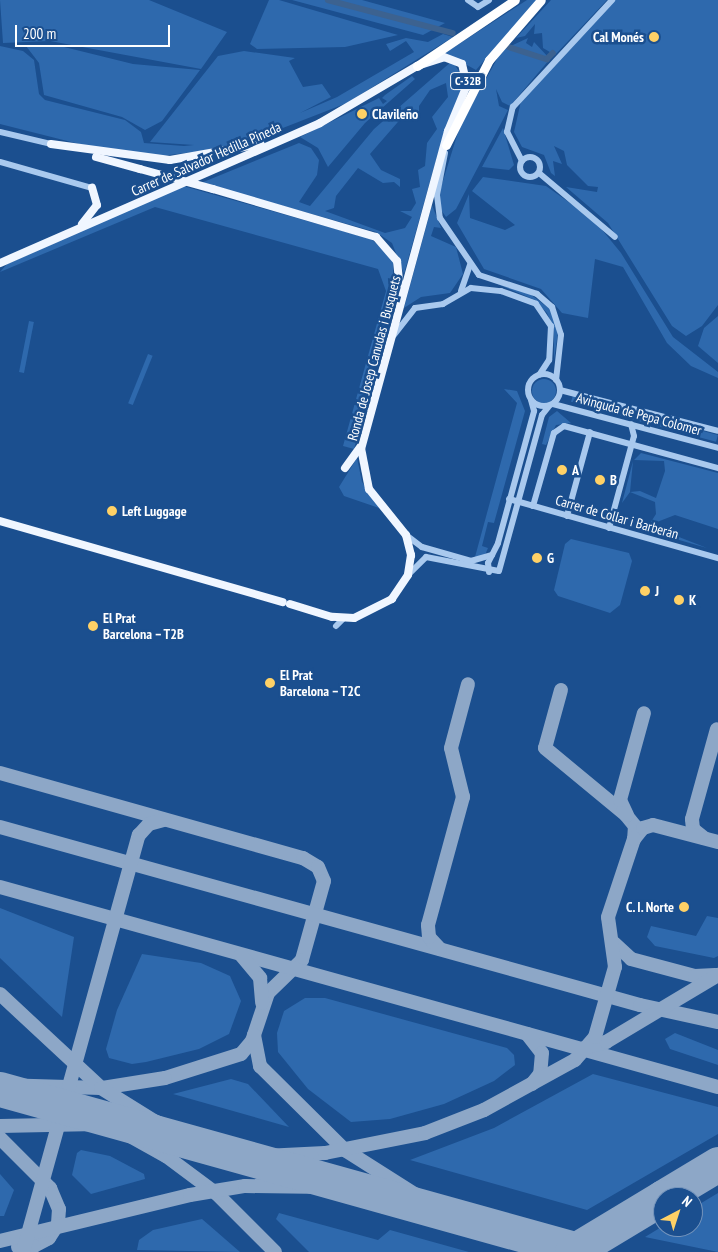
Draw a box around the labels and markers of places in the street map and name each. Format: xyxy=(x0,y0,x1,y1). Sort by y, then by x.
place label: Cal Monés xyxy=(593,29,644,45)
marker: Cal Monés xyxy=(648,31,660,43)
place label: Clavileño xyxy=(372,106,418,122)
marker: Clavileño xyxy=(356,108,368,120)
place label: A xyxy=(572,462,579,478)
marker: A xyxy=(556,464,568,476)
place label: B xyxy=(610,472,617,488)
marker: B xyxy=(594,474,606,486)
place label: Left Luggage xyxy=(122,503,187,519)
marker: Left Luggage xyxy=(106,505,118,517)
place label: G xyxy=(547,550,554,566)
marker: G xyxy=(531,552,543,564)
place label: J xyxy=(655,583,659,599)
marker: J xyxy=(639,585,651,597)
place label: K xyxy=(689,592,696,608)
marker: K xyxy=(673,594,685,606)
place label: El Prat Barcelona – T2B xyxy=(103,610,186,642)
marker: El Prat Barcelona – T2B xyxy=(87,620,99,632)
place label: El Prat Barcelona – T2C xyxy=(280,667,362,700)
marker: El Prat Barcelona – T2C xyxy=(264,677,276,689)
place label: C. I. Norte xyxy=(624,899,674,915)
marker: C. I. Norte xyxy=(678,901,690,913)

